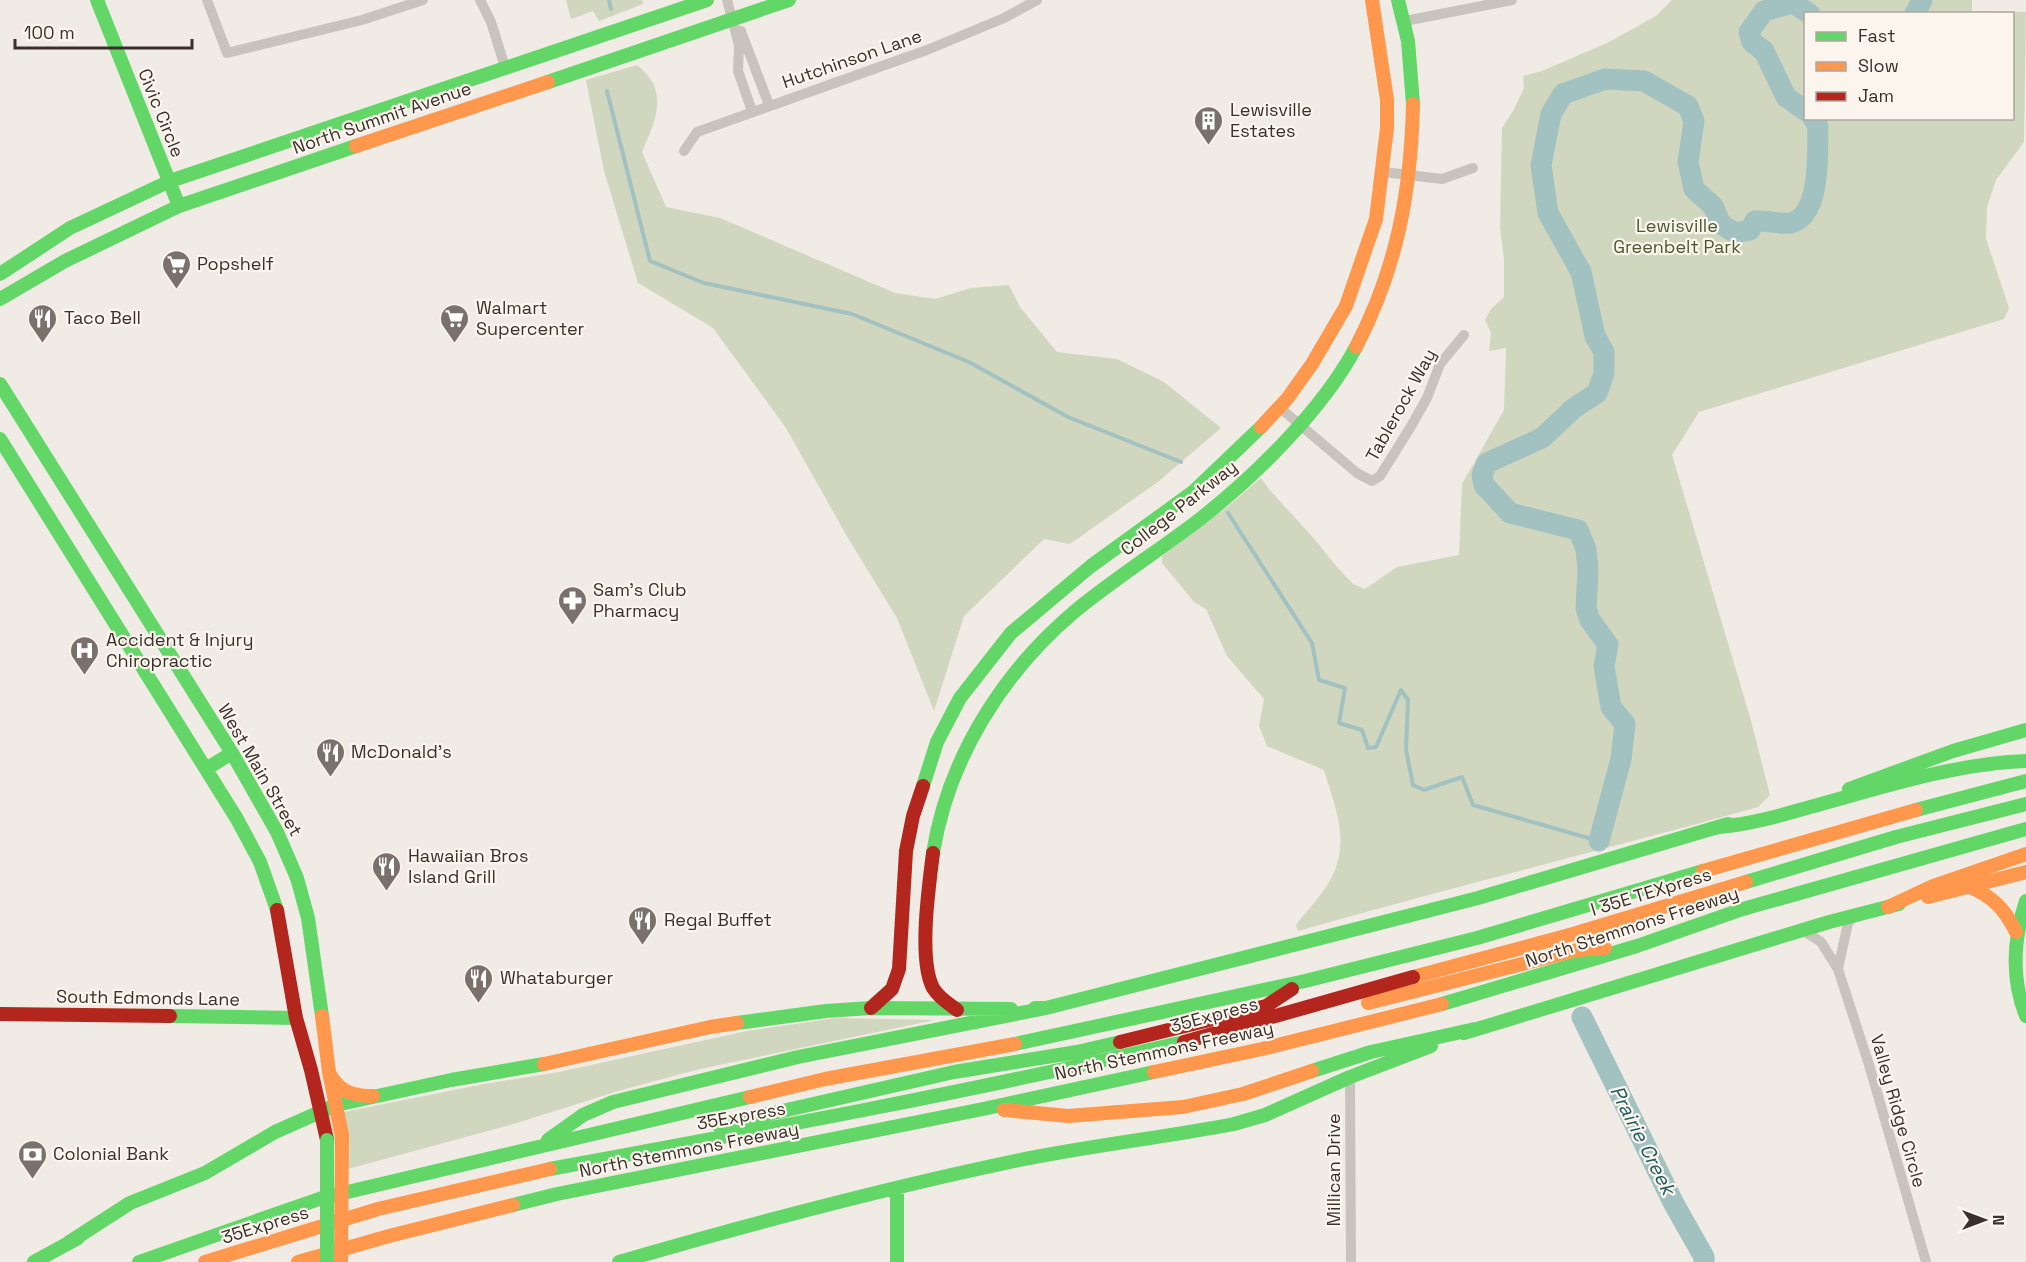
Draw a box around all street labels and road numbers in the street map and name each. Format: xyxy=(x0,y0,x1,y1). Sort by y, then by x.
street label: Hutchinson Lane xyxy=(779,24,925,93)
street label: Civic Circle xyxy=(133,65,190,161)
street label: North Summit Avenue xyxy=(289,76,474,159)
street label: Tablerock Way xyxy=(1360,344,1441,465)
street label: College Parkway xyxy=(1116,455,1242,560)
street label: West Main Street xyxy=(213,699,308,840)
street label: I 35E TEXpress xyxy=(1588,862,1714,921)
street label: North Stemmons Freeway xyxy=(1522,881,1742,972)
street label: South Edmonds Lane xyxy=(56,984,240,1011)
street label: 35Express xyxy=(1167,992,1260,1037)
street label: North Stemmons Freeway xyxy=(1052,1016,1276,1085)
street label: Valley Ridge Circle xyxy=(1866,1032,1931,1190)
street label: 35Express xyxy=(695,1096,787,1135)
street label: Millican Drive xyxy=(1322,1113,1345,1227)
street label: North Stemmons Freeway xyxy=(577,1117,801,1182)
street label: 35Express xyxy=(218,1200,311,1249)

